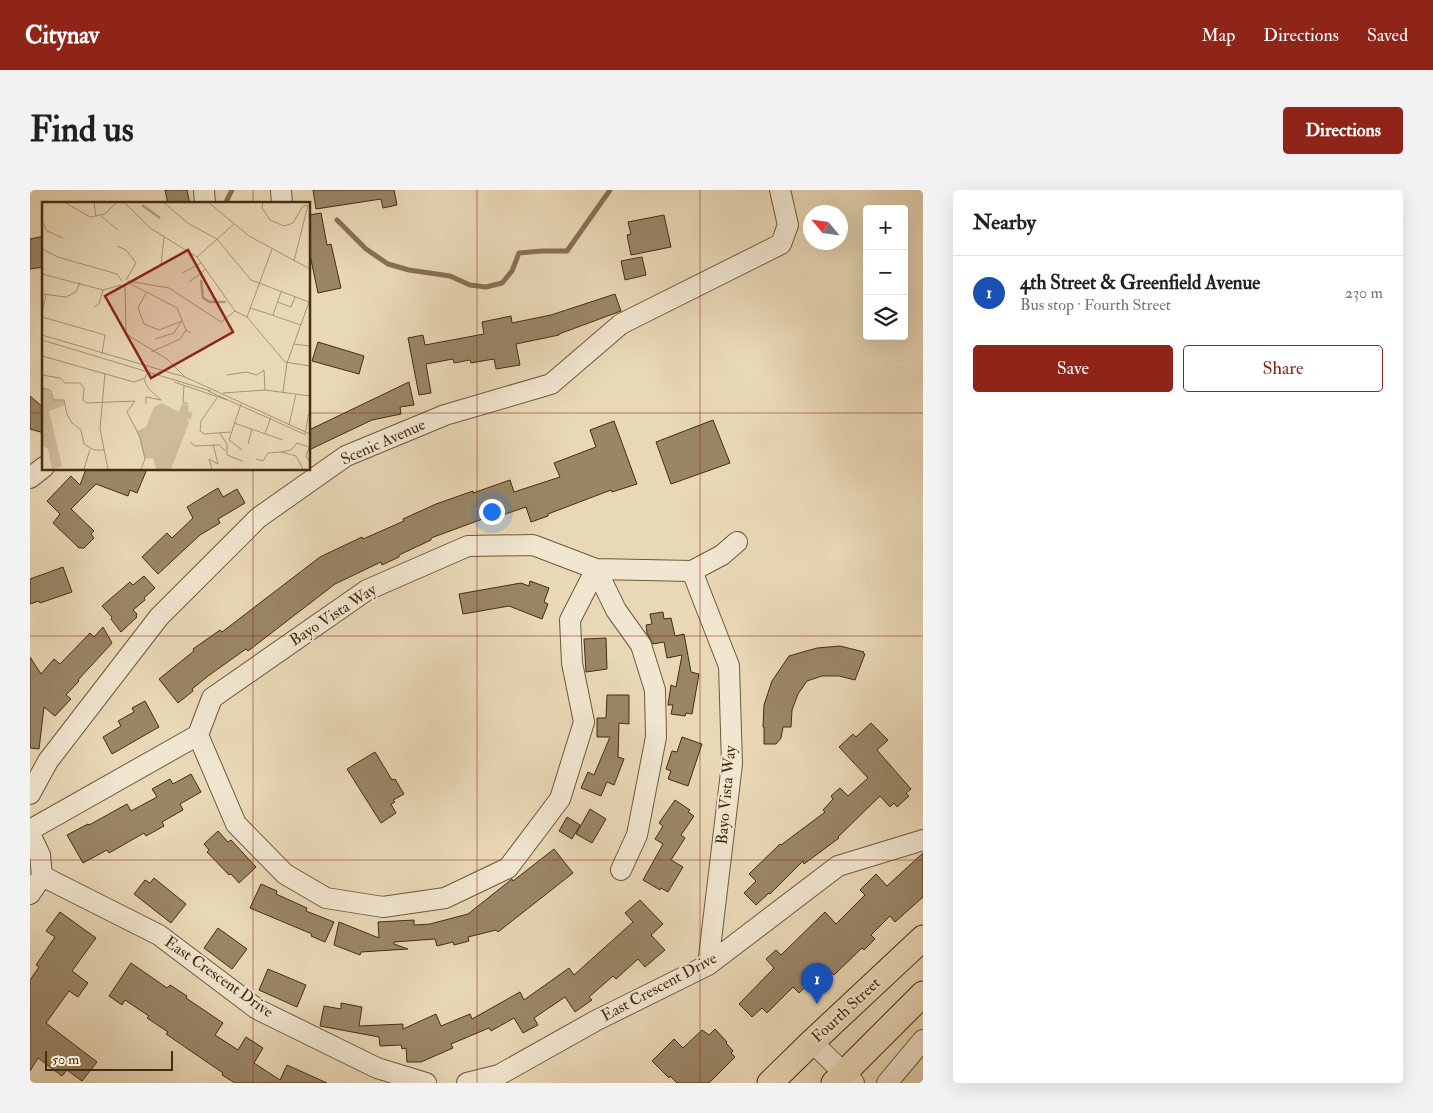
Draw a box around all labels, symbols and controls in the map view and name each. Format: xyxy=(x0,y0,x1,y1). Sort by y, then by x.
text: Citynav xyxy=(25,20,99,51)
text: Map xyxy=(1202,24,1235,47)
text: Directions xyxy=(1263,24,1339,47)
text: Saved xyxy=(1367,24,1408,47)
button: Directions xyxy=(1283,107,1403,154)
text: Find us xyxy=(30,108,134,152)
inset map xyxy=(42,202,310,470)
north arrow xyxy=(803,205,848,250)
map controls xyxy=(863,205,908,340)
button: + xyxy=(863,205,908,250)
text: Nearby xyxy=(973,209,1036,236)
button: − xyxy=(863,250,908,295)
text: 4th Street & Greenfield Avenue xyxy=(1020,271,1260,295)
text: 1 xyxy=(986,283,992,303)
text: 230 m xyxy=(1345,283,1383,303)
button: layers xyxy=(863,295,908,340)
text: Bus stop · Fourth Street xyxy=(1020,295,1171,315)
button: Save xyxy=(973,345,1173,392)
button: Share xyxy=(1183,345,1383,392)
street label: Scenic Avenue xyxy=(338,414,429,470)
your location xyxy=(479,499,505,525)
street label: Bayo Vista Way xyxy=(286,579,381,650)
street label: Bayo Vista Way xyxy=(712,744,740,845)
street label: East Crescent Drive xyxy=(161,932,278,1022)
street label: East Crescent Drive xyxy=(598,948,721,1026)
pin: 1 xyxy=(801,963,833,1004)
street label: Fourth Street xyxy=(807,973,885,1047)
scale bar xyxy=(45,1048,172,1071)
text: 50 m xyxy=(52,1051,79,1068)

